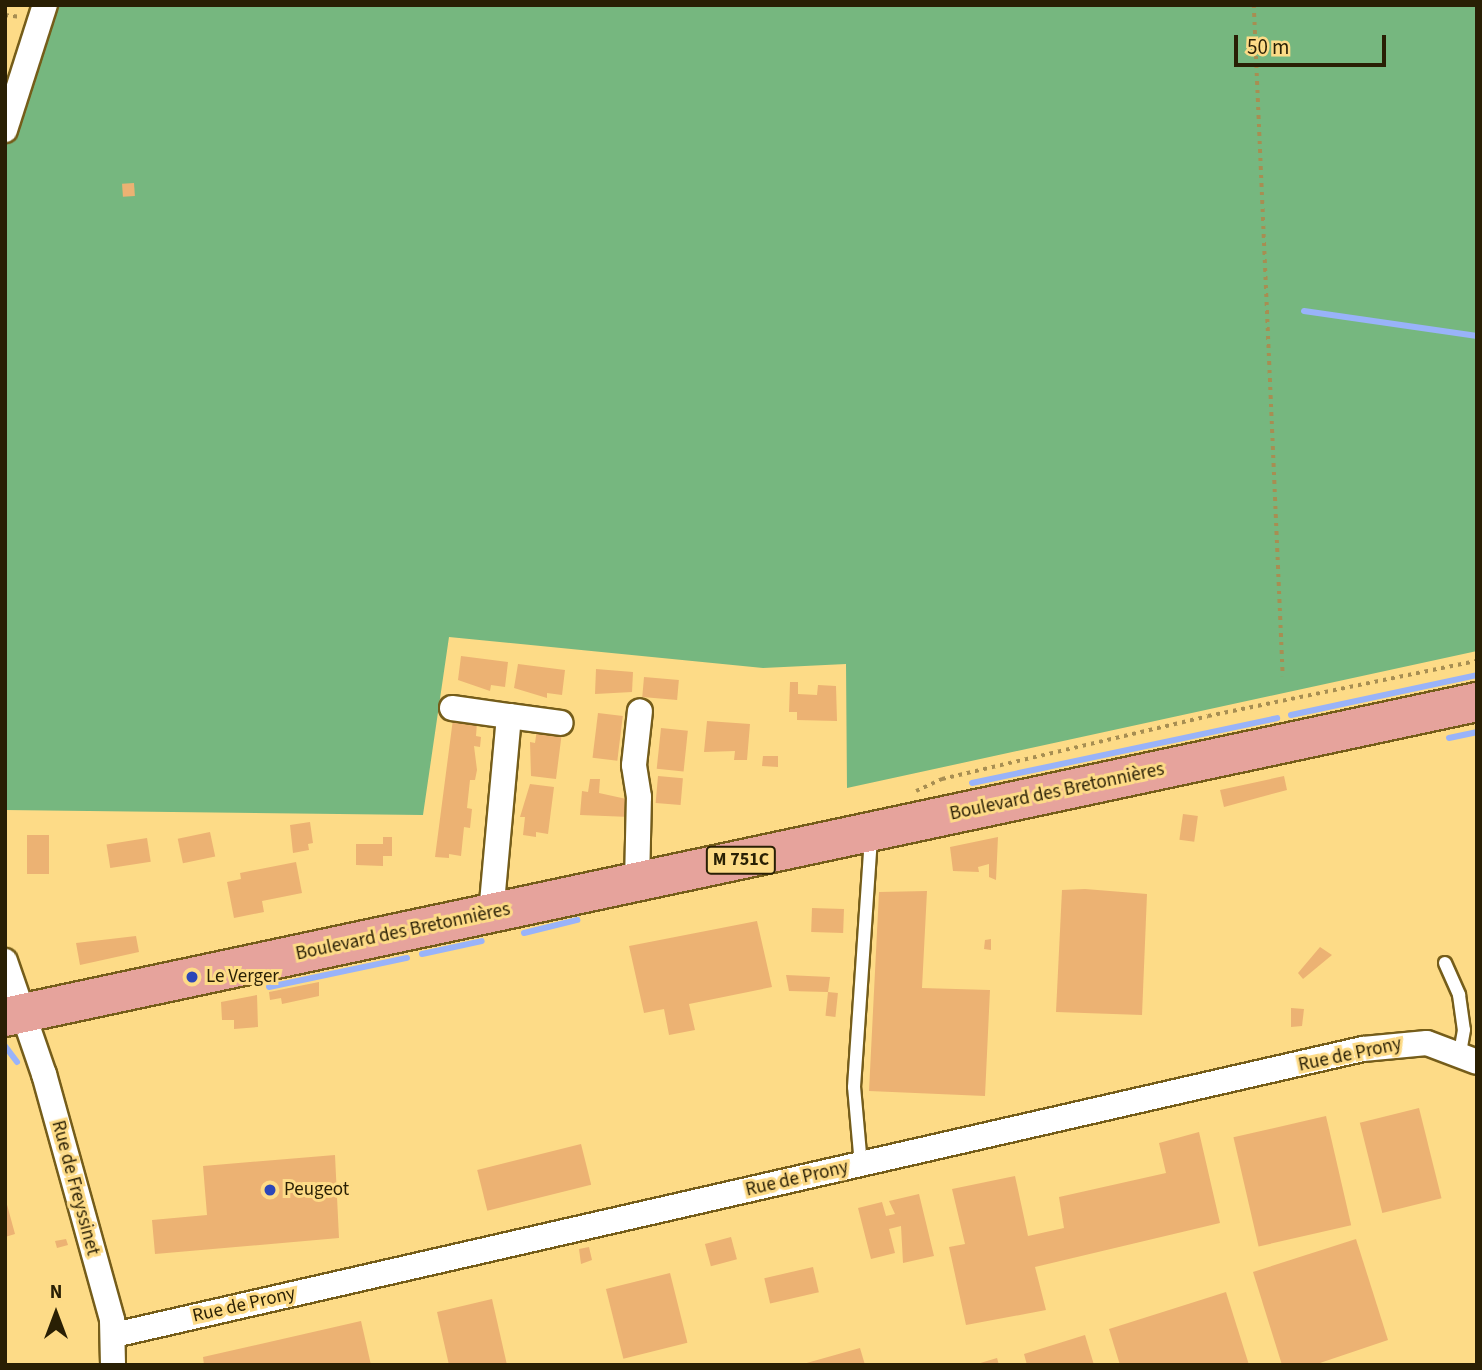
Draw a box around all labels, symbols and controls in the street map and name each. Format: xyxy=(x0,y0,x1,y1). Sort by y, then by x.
scale bar xyxy=(1237,21,1389,65)
text: 50 m xyxy=(1247,32,1289,62)
street label: Boulevard des Bretonnières xyxy=(948,758,1166,826)
road number: M 751C xyxy=(704,846,778,874)
street label: Boulevard des Bretonnières xyxy=(294,898,512,966)
place label: Le Verger xyxy=(206,966,279,988)
marker: Le Verger xyxy=(184,969,200,985)
street label: Rue de Prony xyxy=(1296,1033,1404,1077)
street label: Rue de Freyssinet xyxy=(46,1118,104,1258)
street label: Rue de Prony xyxy=(743,1156,851,1202)
place label: Peugeot xyxy=(284,1179,349,1201)
marker: Peugeot xyxy=(262,1182,278,1198)
north arrow xyxy=(21,1279,91,1349)
text: N xyxy=(50,1279,62,1306)
street label: Rue de Prony xyxy=(190,1282,298,1328)

